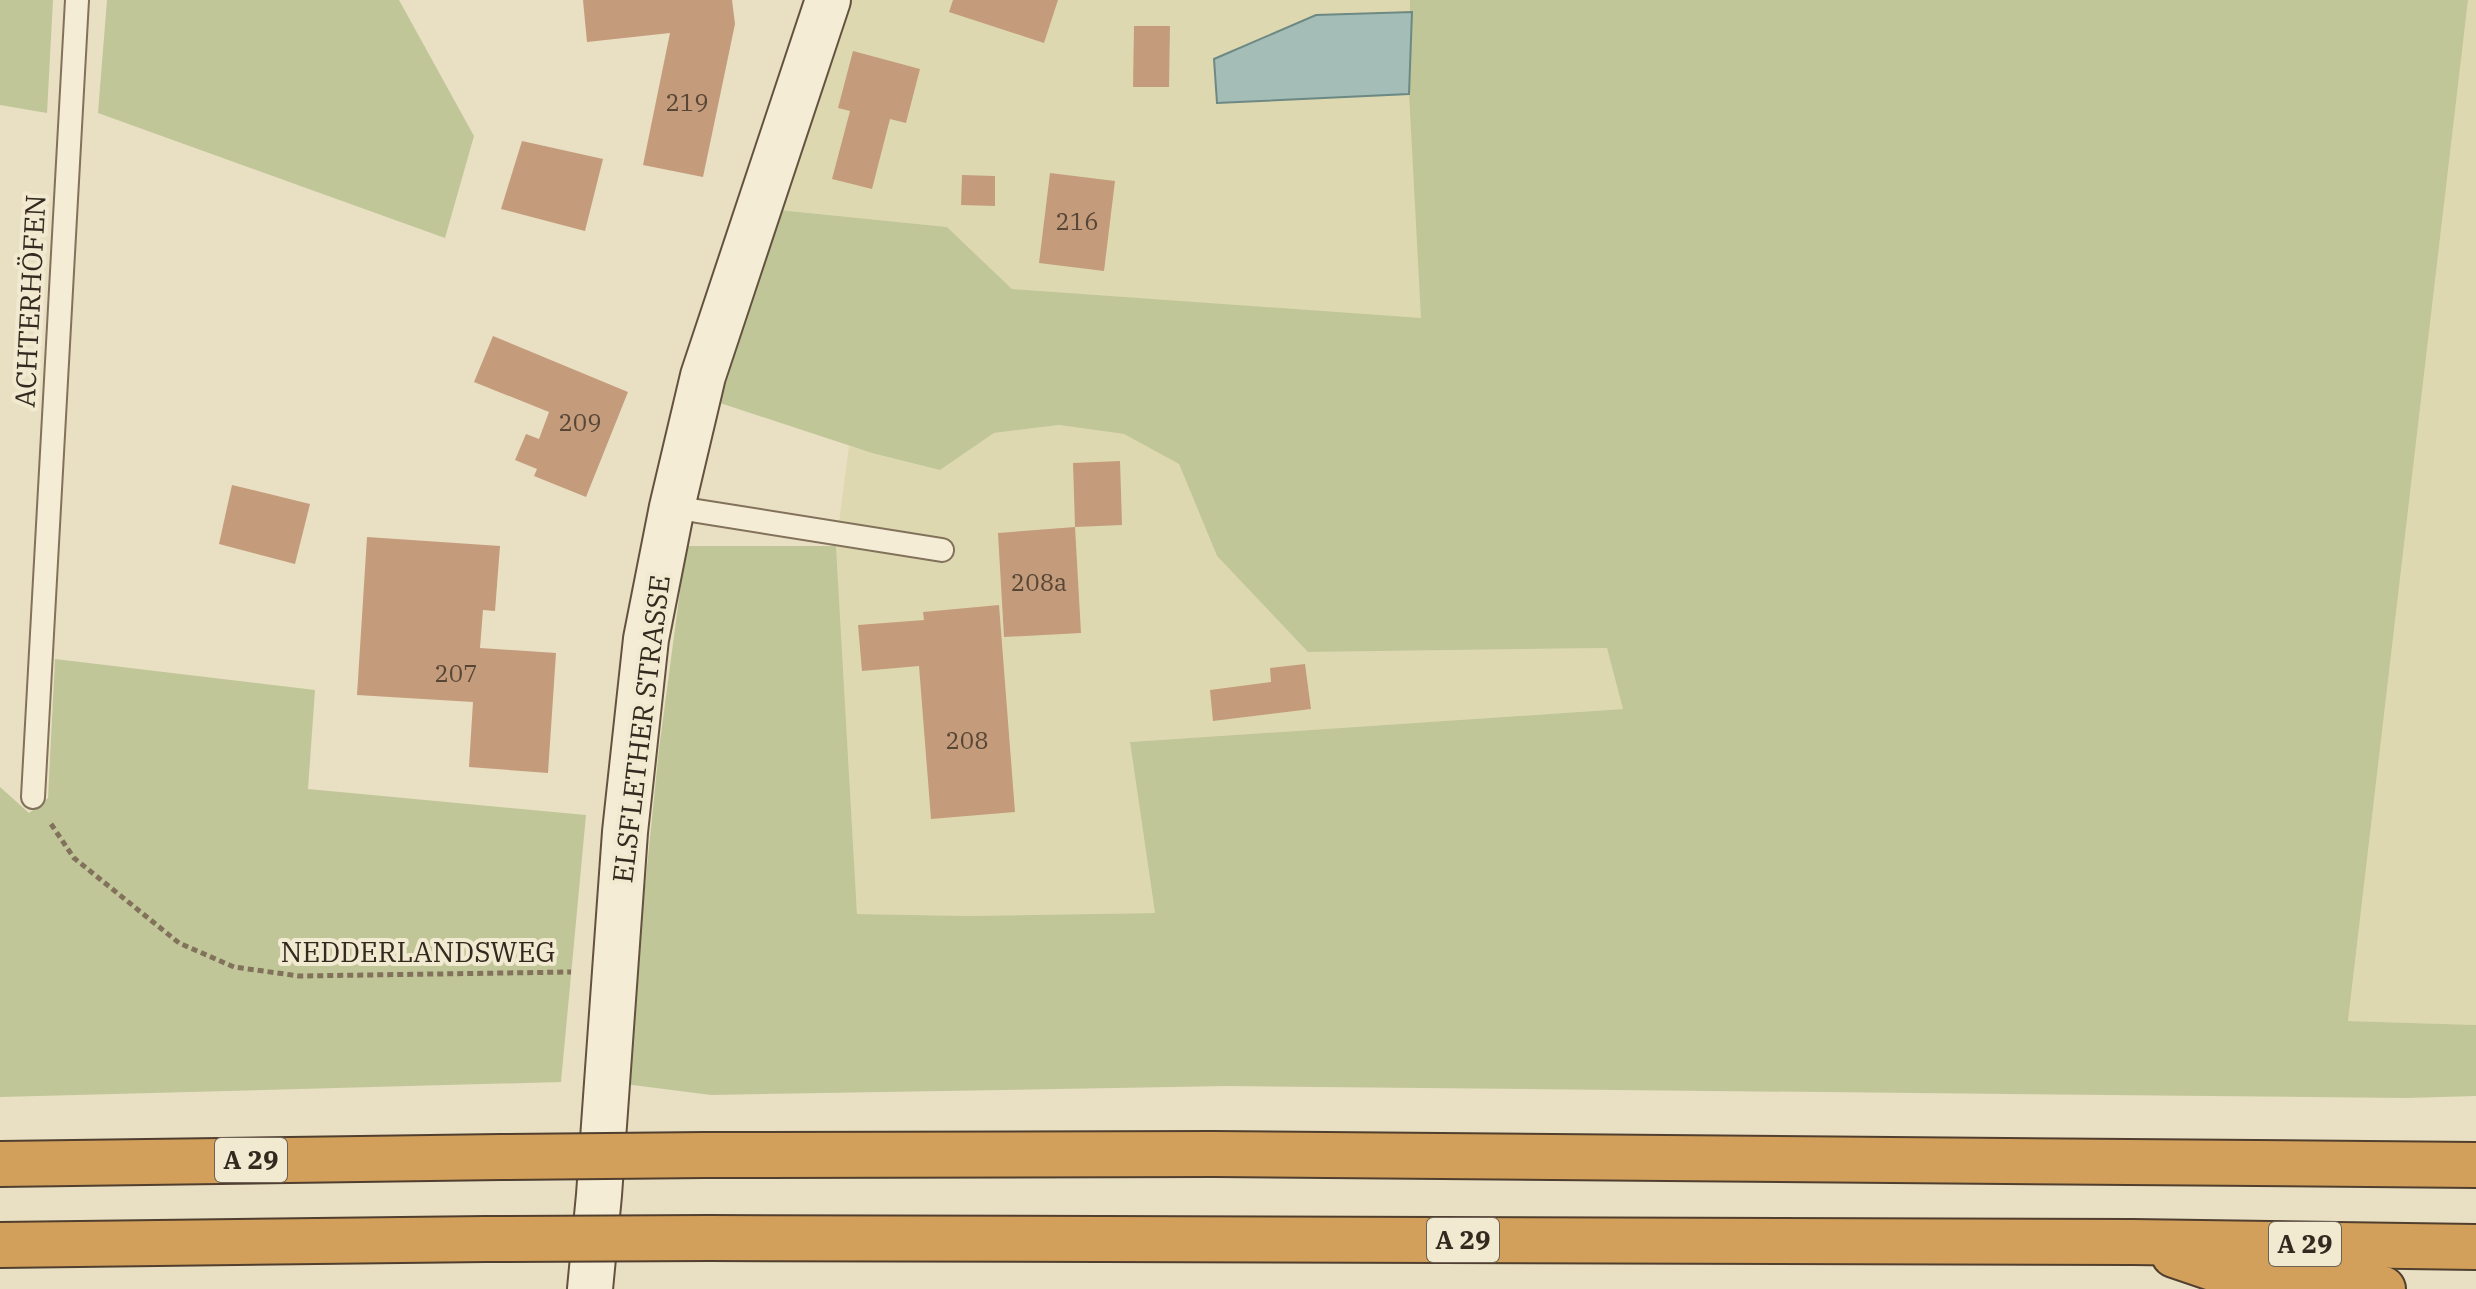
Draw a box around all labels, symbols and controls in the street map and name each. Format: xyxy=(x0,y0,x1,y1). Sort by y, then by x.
house number: 219 xyxy=(665,86,709,118)
street label: ACHTERHÖFEN xyxy=(5,194,54,408)
house number: 216 xyxy=(1055,205,1099,237)
house number: 209 xyxy=(558,406,602,438)
house number: 208a xyxy=(1011,566,1067,598)
street label: ELSFLETHER STRASSE xyxy=(603,573,678,885)
house number: 207 xyxy=(434,657,478,689)
house number: 208 xyxy=(945,724,989,756)
street label: NEDDERLANDSWEG xyxy=(280,933,556,970)
road number: A 29 xyxy=(215,1138,287,1182)
road number: A 29 xyxy=(1427,1218,1499,1262)
road number: A 29 xyxy=(2269,1222,2341,1266)

